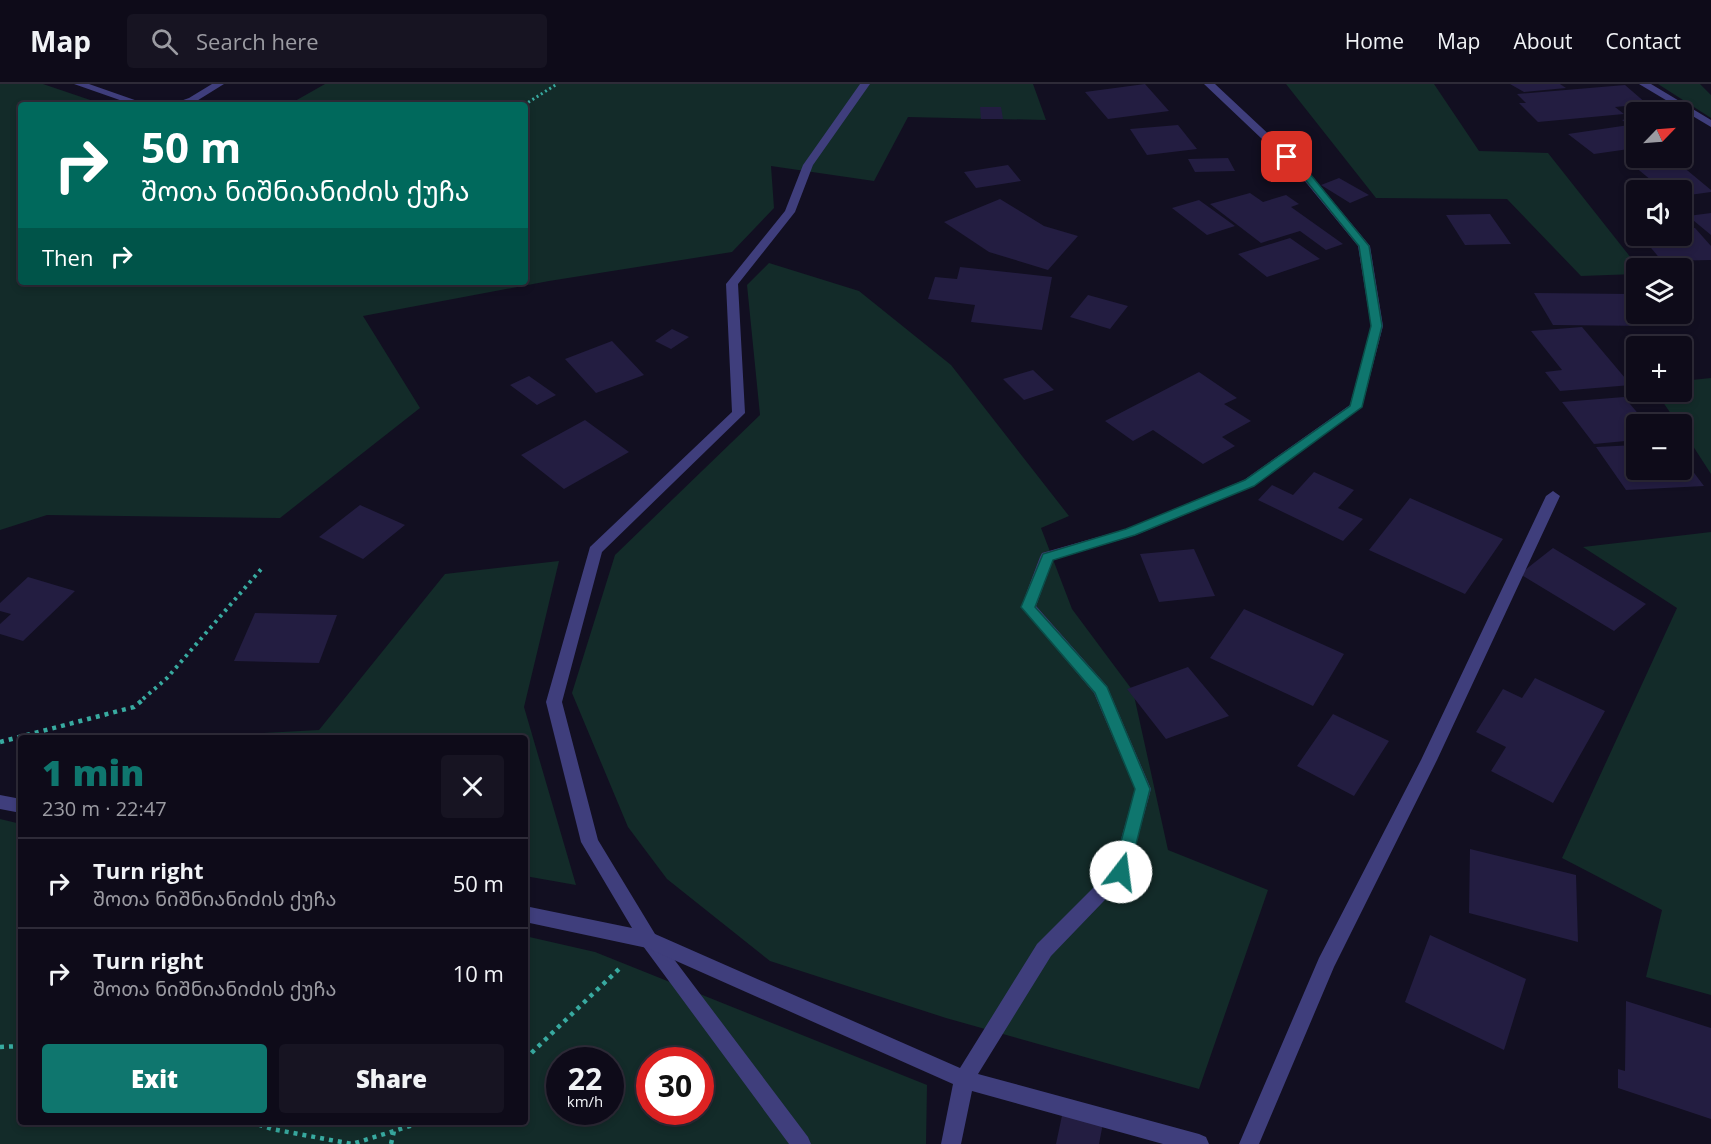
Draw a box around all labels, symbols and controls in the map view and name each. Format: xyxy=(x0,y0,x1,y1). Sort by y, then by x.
search box xyxy=(127,14,547,68)
text: Map xyxy=(30,22,91,60)
icon: search xyxy=(148,25,181,58)
text: Search here xyxy=(196,26,319,56)
text: Home xyxy=(1345,27,1404,55)
text: Map xyxy=(1437,27,1480,55)
text: About xyxy=(1513,27,1573,55)
text: Contact xyxy=(1606,27,1681,55)
north arrow xyxy=(1626,102,1692,168)
map controls xyxy=(1626,102,1692,480)
text: 50 m xyxy=(141,118,241,175)
icon: right xyxy=(42,126,120,204)
pin xyxy=(1261,131,1312,182)
icon: arrive xyxy=(1270,140,1303,173)
text: შოთა ნიშნიანიძის ქუჩა xyxy=(141,172,470,209)
button: sound xyxy=(1626,180,1692,246)
icon: right xyxy=(105,240,138,273)
text: Then xyxy=(42,242,93,272)
button: layers xyxy=(1626,258,1692,324)
button: + xyxy=(1626,336,1692,402)
button: − xyxy=(1626,414,1692,480)
text: 1 min xyxy=(42,748,144,797)
button: close xyxy=(441,755,504,818)
text: 230 m · 22:47 xyxy=(42,795,167,822)
position arrow xyxy=(1089,840,1153,904)
text: Turn right xyxy=(93,855,204,885)
icon: right xyxy=(42,867,75,900)
text: 50 m xyxy=(453,868,504,898)
text: შოთა ნიშნიანიძის ქუჩა xyxy=(93,885,336,912)
text: Turn right xyxy=(93,945,204,975)
icon: right xyxy=(42,957,75,990)
text: 10 m xyxy=(453,958,504,988)
text: შოთა ნიშნიანიძის ქუჩა xyxy=(93,975,336,1002)
button: Exit xyxy=(42,1044,267,1113)
button: Share xyxy=(279,1044,504,1113)
speed limit sign: 30 xyxy=(636,1047,714,1125)
text: 22 xyxy=(568,1058,602,1099)
text: km/h xyxy=(567,1091,603,1111)

